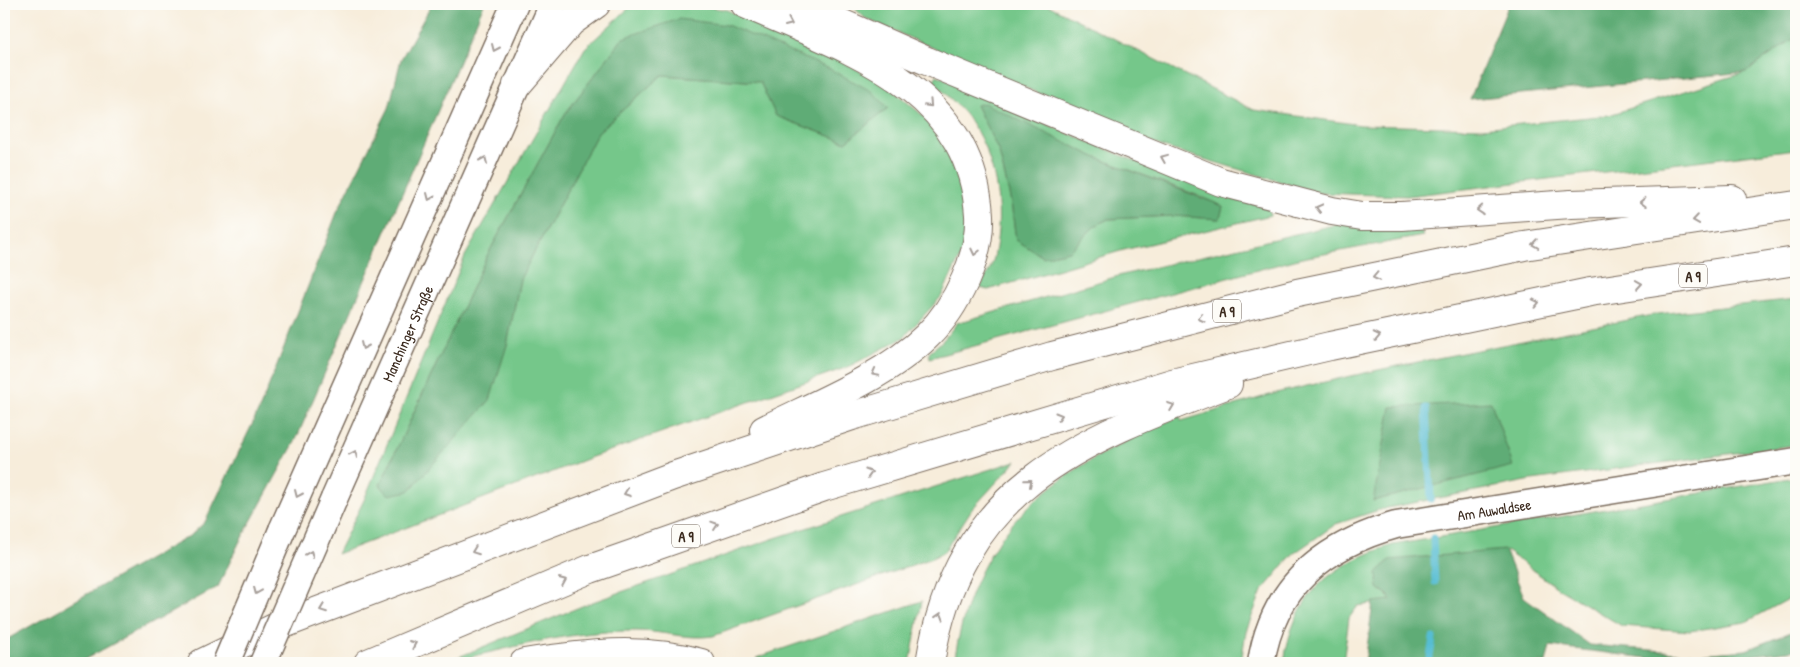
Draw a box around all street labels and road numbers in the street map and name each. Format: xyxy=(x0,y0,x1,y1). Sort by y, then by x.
road number: A 9 xyxy=(1679,264,1707,288)
street label: Manchinger Straße xyxy=(377,282,438,385)
road number: A 9 xyxy=(1213,300,1241,322)
street label: Am Auwaldsee xyxy=(1456,493,1533,526)
road number: A 9 xyxy=(672,524,700,548)

